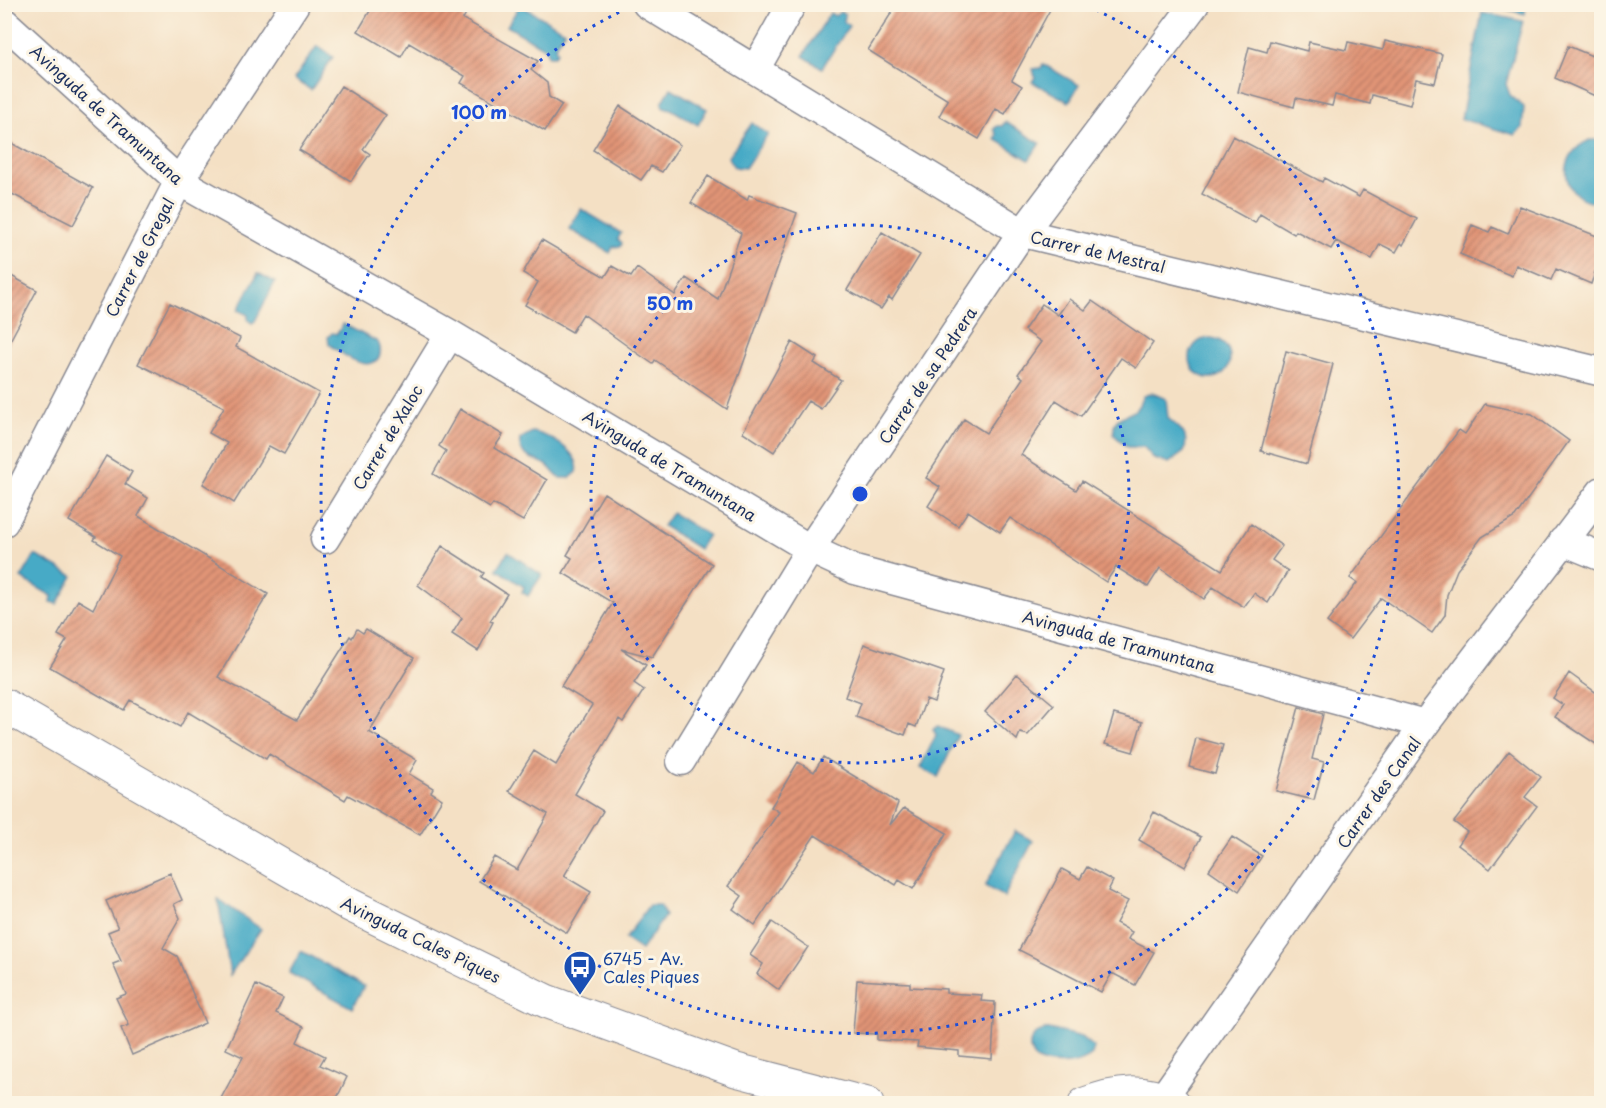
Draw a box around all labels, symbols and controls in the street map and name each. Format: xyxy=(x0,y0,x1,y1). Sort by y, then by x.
street label: Avinguda de Tramuntana xyxy=(25,39,189,189)
text: 100 m xyxy=(451,98,507,125)
street label: Carrer de Gregal xyxy=(99,193,179,321)
street label: Carrer de Mestral xyxy=(1028,224,1168,278)
text: 50 m xyxy=(647,289,693,316)
street label: Carrer de sa Pedrera xyxy=(872,301,982,448)
street label: Carrer de Xaloc xyxy=(346,380,428,494)
street label: Avinguda de Tramuntana xyxy=(579,404,761,526)
centre of rings xyxy=(850,484,870,504)
street label: Avinguda de Tramuntana xyxy=(1020,604,1218,678)
street label: Carrer des Canal xyxy=(1330,731,1426,853)
street label: Avinguda Cales Piques xyxy=(337,890,505,988)
place label: 6745 - Av. Cales Piques xyxy=(603,946,699,988)
bus stop icon: 6745 - Av. Cales Piques xyxy=(562,949,598,996)

